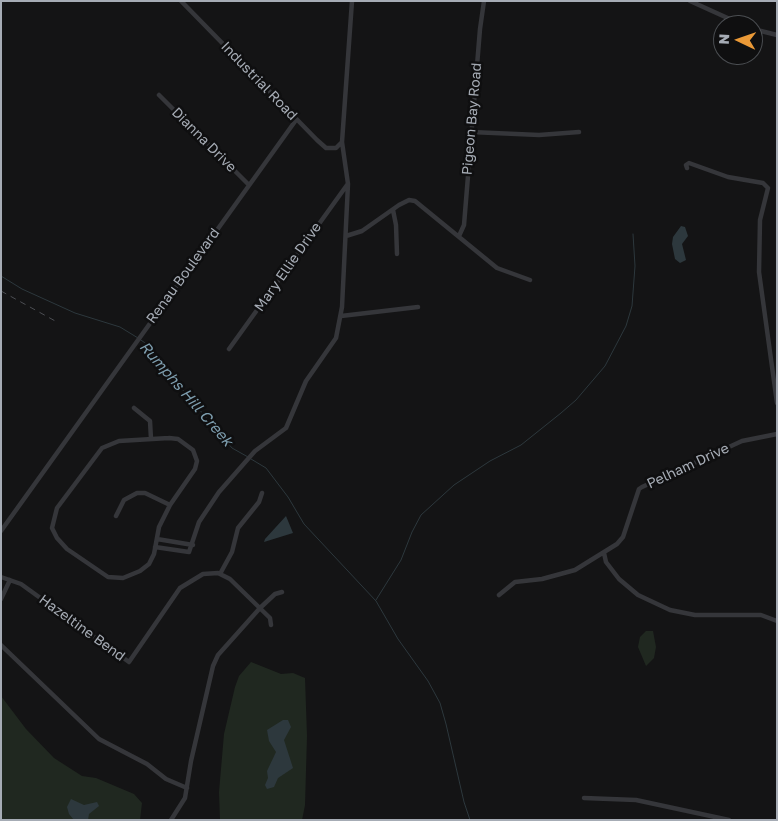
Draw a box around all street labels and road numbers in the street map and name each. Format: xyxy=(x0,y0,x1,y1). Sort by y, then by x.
street label: Industrial Road xyxy=(217,38,301,124)
street label: Pigeon Bay Road xyxy=(459,62,485,176)
street label: Dianna Drive xyxy=(168,104,240,176)
street label: Mary Ellie Drive xyxy=(251,219,325,315)
street label: Renau Boulevard xyxy=(143,225,223,327)
street label: Pelham Drive xyxy=(644,440,732,492)
street label: Hazeltine Bend xyxy=(36,591,128,665)

